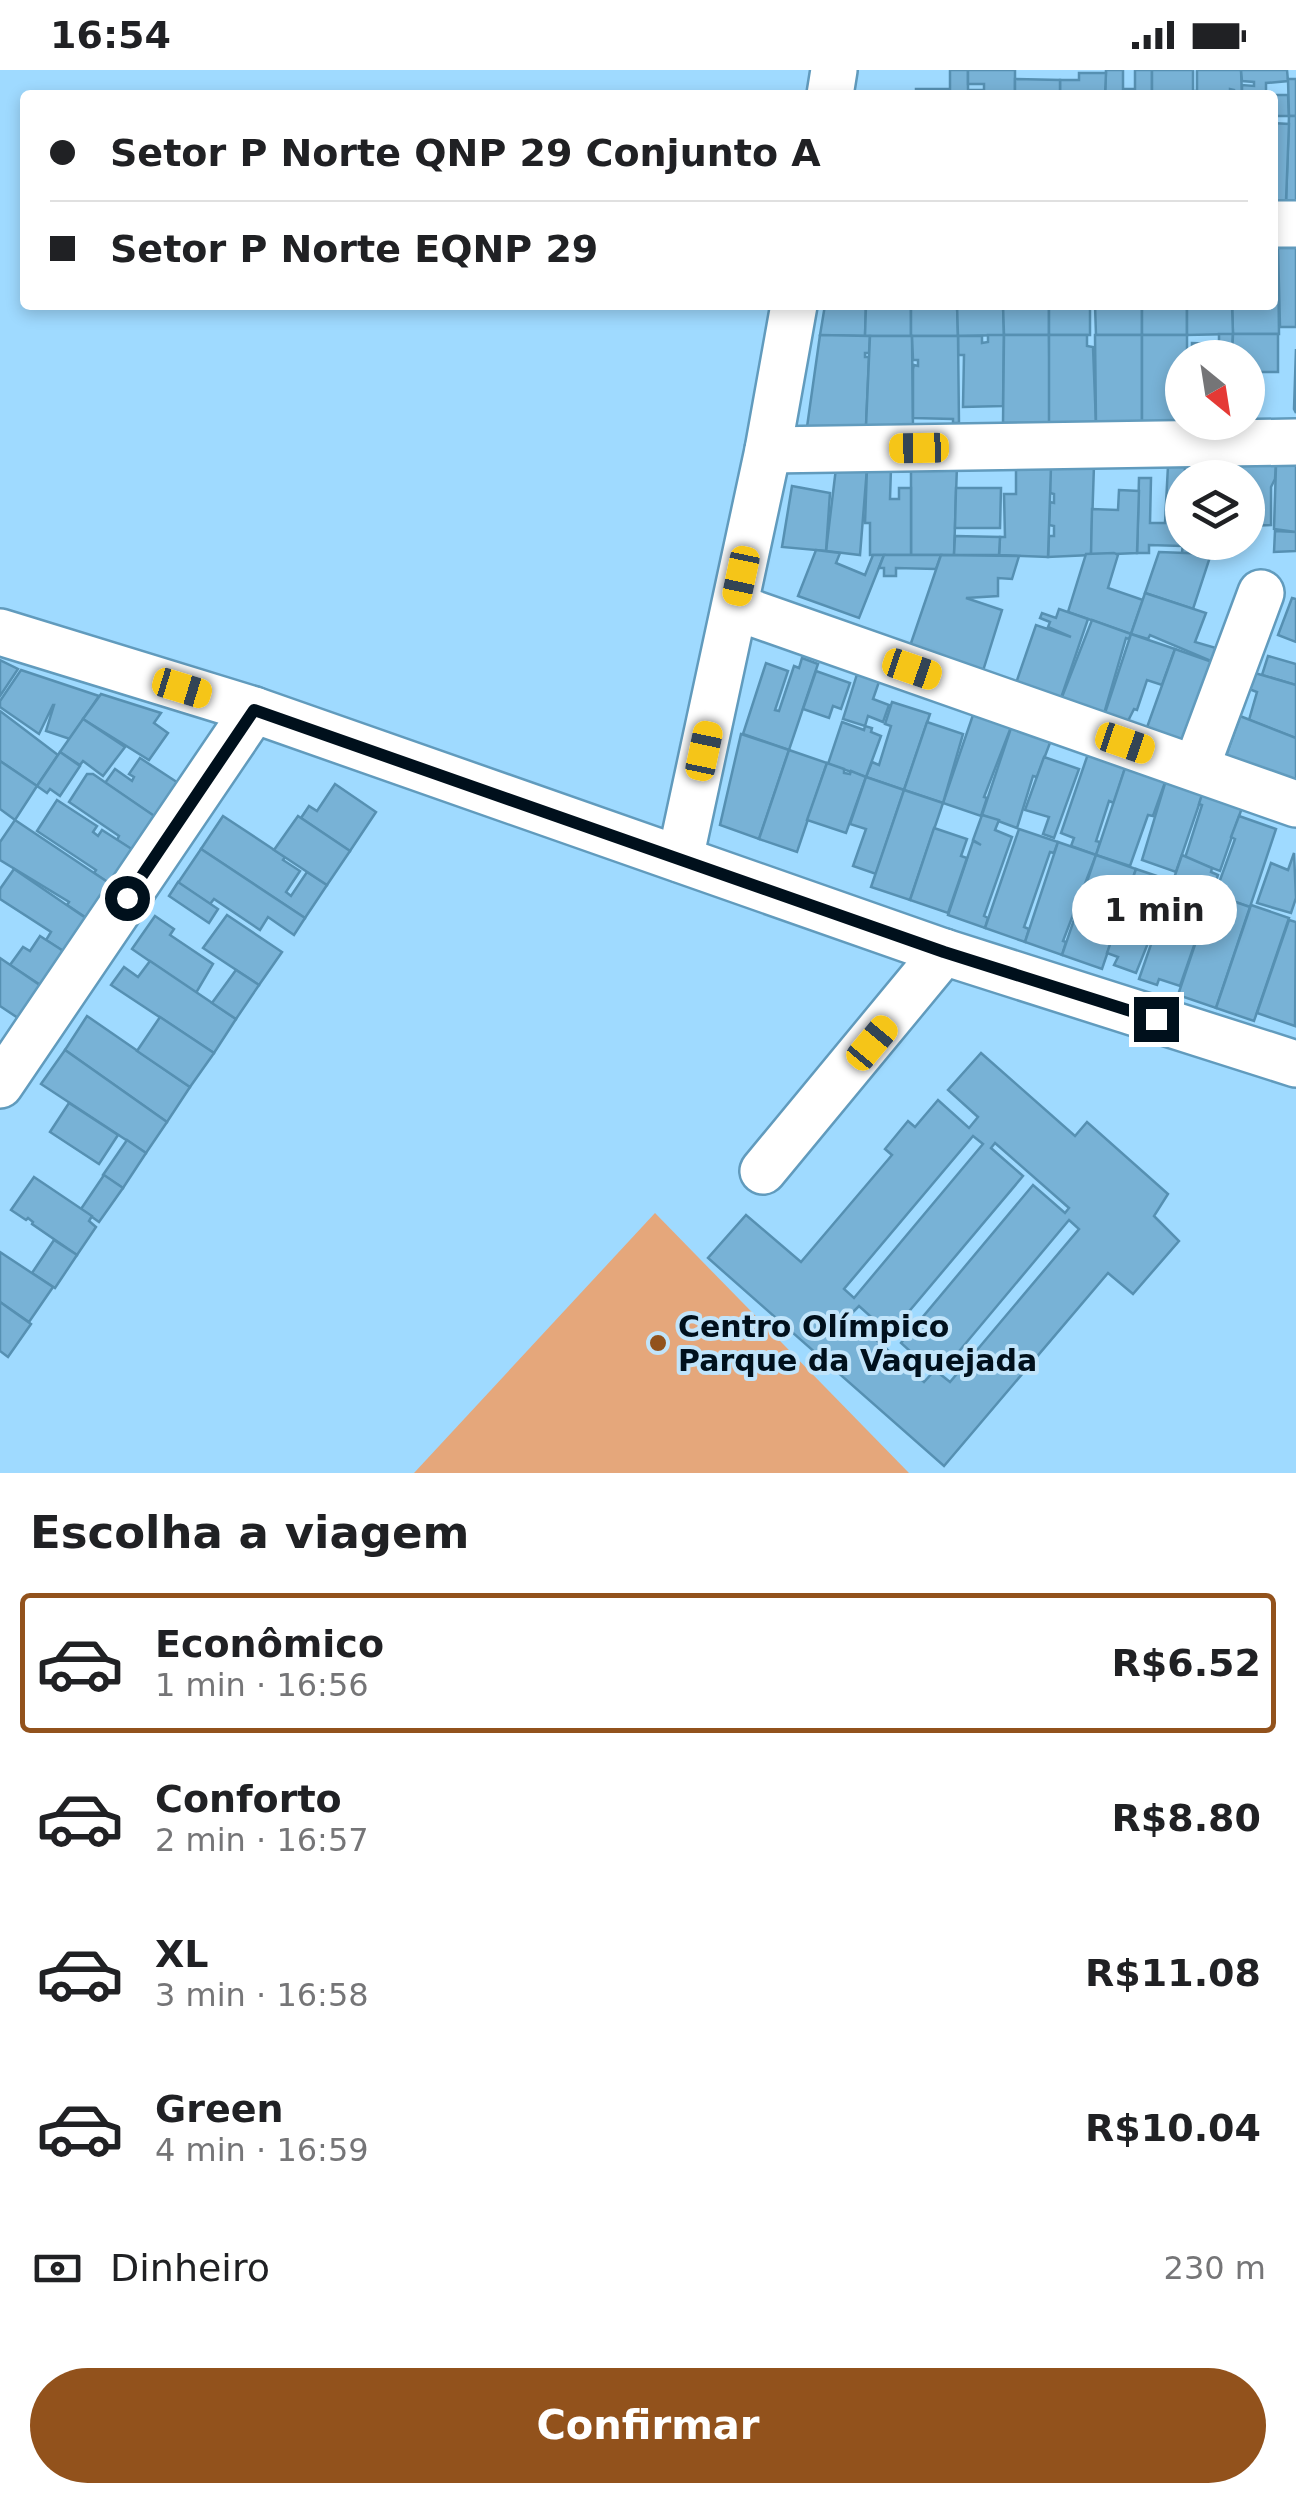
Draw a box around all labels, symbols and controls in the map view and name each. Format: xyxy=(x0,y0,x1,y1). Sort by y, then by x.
text: 16:54 xyxy=(50,13,171,57)
text: Setor P Norte QNP 29 Conjunto A xyxy=(110,131,821,175)
text: Setor P Norte EQNP 29 xyxy=(110,227,598,271)
north arrow xyxy=(1165,340,1265,440)
map controls xyxy=(1165,340,1265,560)
car xyxy=(889,432,949,464)
button: layers xyxy=(1165,460,1265,560)
car xyxy=(720,544,762,608)
car xyxy=(879,645,945,693)
car xyxy=(149,665,215,711)
car xyxy=(683,719,725,783)
car xyxy=(1092,719,1158,767)
callout: 1 min xyxy=(1074,874,1238,944)
route start xyxy=(105,876,150,921)
text: 1 min xyxy=(1104,891,1205,929)
route end xyxy=(1134,997,1179,1042)
car xyxy=(841,1010,903,1076)
place label: Centro Olímpico Parque da Vaquejada xyxy=(678,1309,1037,1378)
marker: Centro Olímpico Parque da Vaquejada xyxy=(647,1332,669,1354)
text: Escolha a viagem xyxy=(30,1506,469,1559)
icon: car xyxy=(35,1618,125,1708)
text: Econômico xyxy=(155,1622,384,1666)
text: R$6.52 xyxy=(1112,1641,1261,1685)
text: 1 min · 16:56 xyxy=(155,1666,369,1704)
icon: car xyxy=(35,1773,125,1863)
text: Conforto xyxy=(155,1777,342,1821)
text: R$8.80 xyxy=(1112,1796,1261,1840)
text: 2 min · 16:57 xyxy=(155,1821,369,1859)
icon: car xyxy=(35,1928,125,2018)
text: XL xyxy=(155,1932,209,1976)
text: R$11.08 xyxy=(1085,1951,1261,1995)
text: 3 min · 16:58 xyxy=(155,1976,369,2014)
icon: car xyxy=(35,2083,125,2173)
text: Green xyxy=(155,2087,284,2131)
text: R$10.04 xyxy=(1085,2106,1261,2150)
text: 4 min · 16:59 xyxy=(155,2131,369,2169)
icon: cash xyxy=(30,2241,85,2296)
text: Dinheiro xyxy=(110,2246,270,2290)
text: 230 m xyxy=(1164,2249,1266,2287)
button: Confirmar xyxy=(30,2368,1266,2483)

